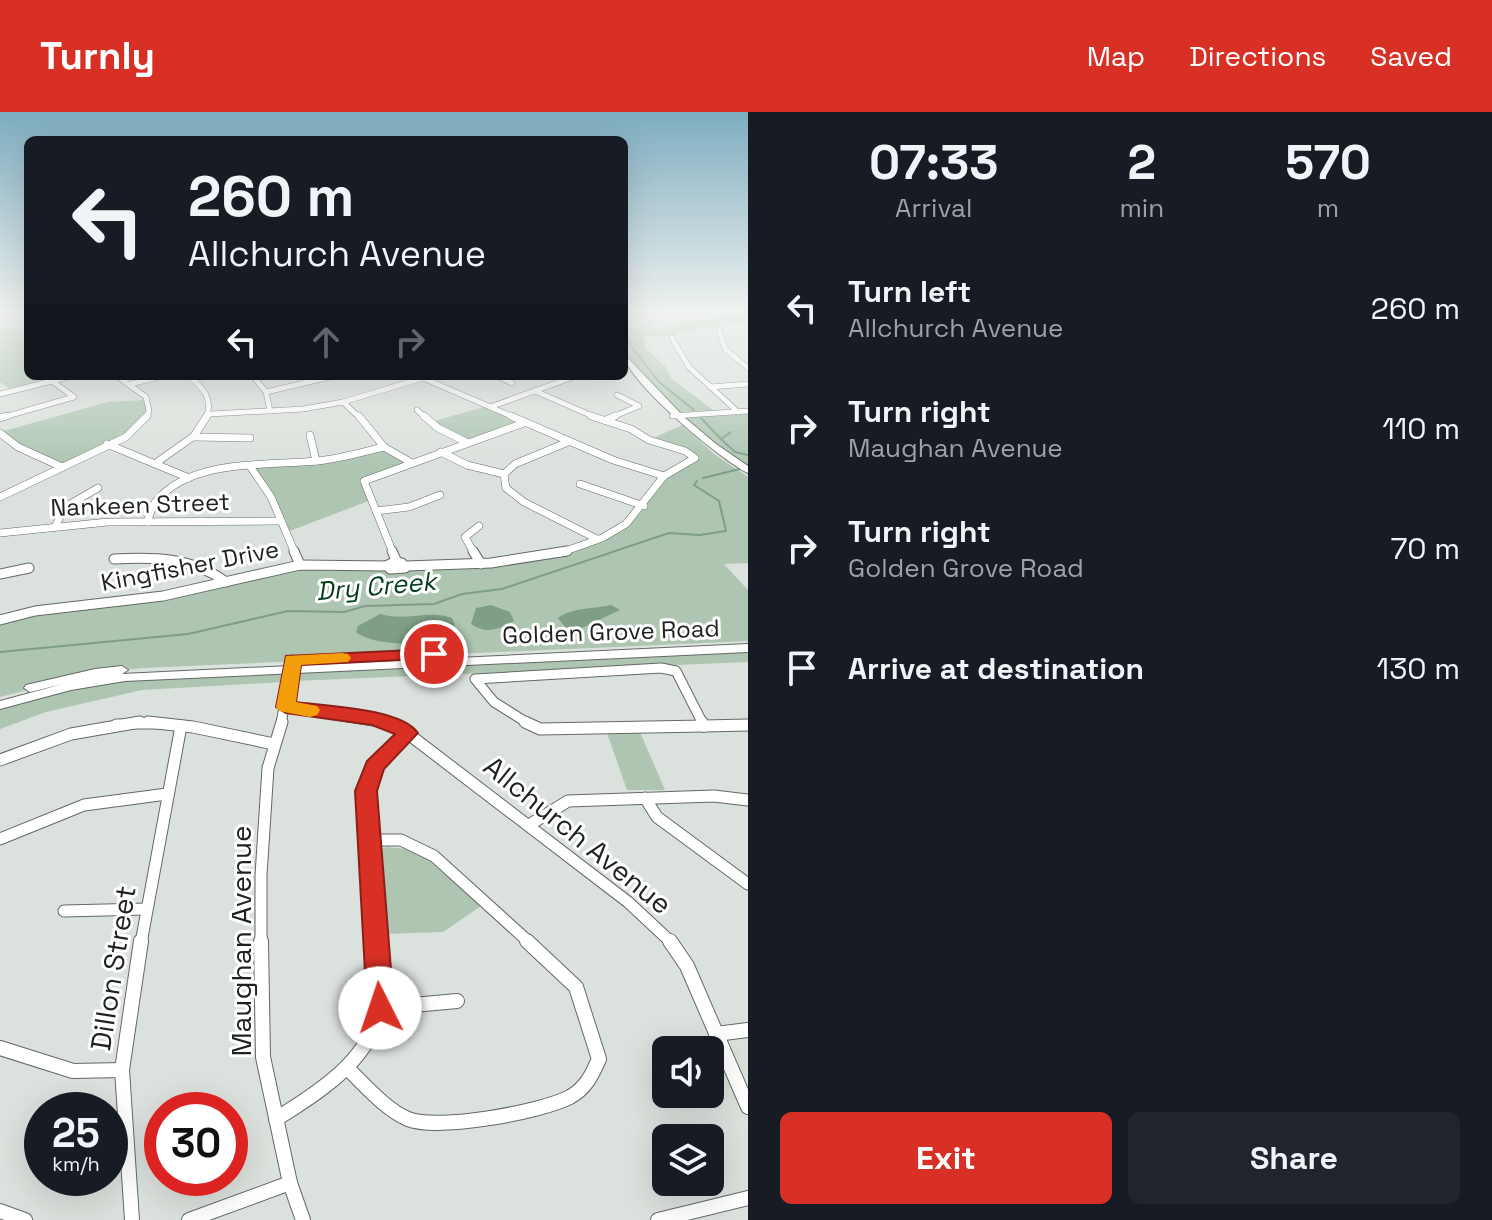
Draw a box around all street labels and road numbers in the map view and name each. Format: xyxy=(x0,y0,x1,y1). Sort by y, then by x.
street label: Nankeen Street xyxy=(50,486,230,523)
street label: Kingfisher Drive xyxy=(98,533,282,598)
street label: Golden Grove Road xyxy=(502,612,720,651)
street label: Allchurch Avenue xyxy=(477,748,679,922)
street label: Maughan Avenue xyxy=(223,825,259,1057)
street label: Dillon Street xyxy=(82,883,144,1053)

